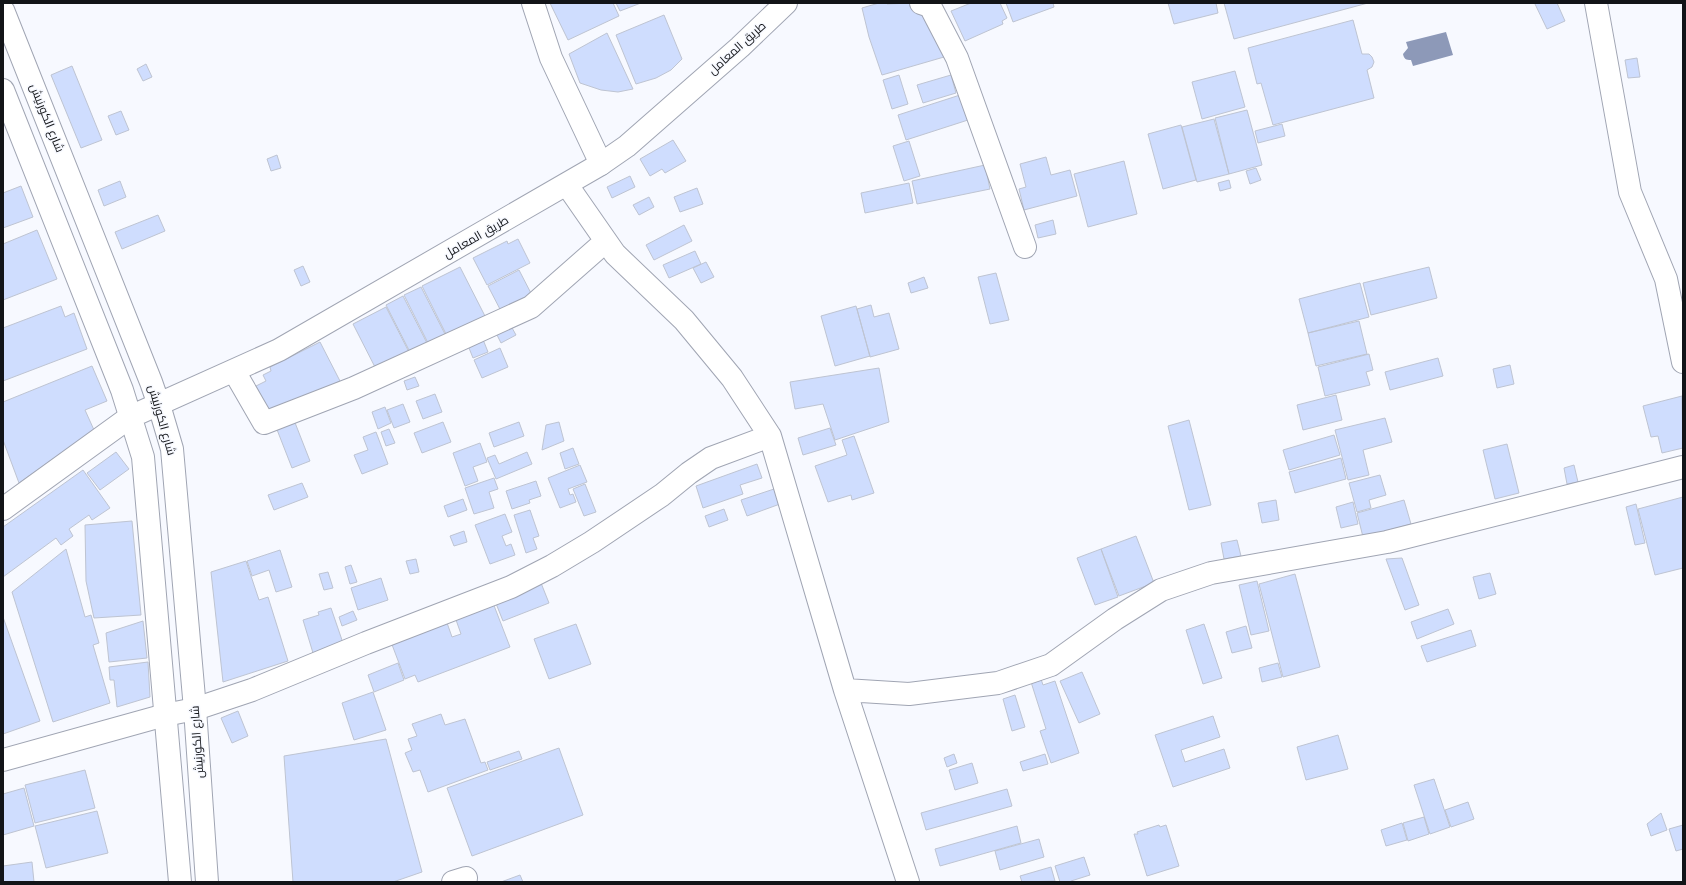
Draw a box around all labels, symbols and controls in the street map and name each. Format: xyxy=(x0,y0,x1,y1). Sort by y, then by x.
street label: طريق المعامل xyxy=(705,18,769,77)
street label: شارع الكورنيش xyxy=(26,81,68,155)
street label: طريق المعامل xyxy=(441,212,511,261)
street label: شارع الكورنيش xyxy=(144,383,180,457)
street label: شارع الكورنيش xyxy=(186,705,208,779)

